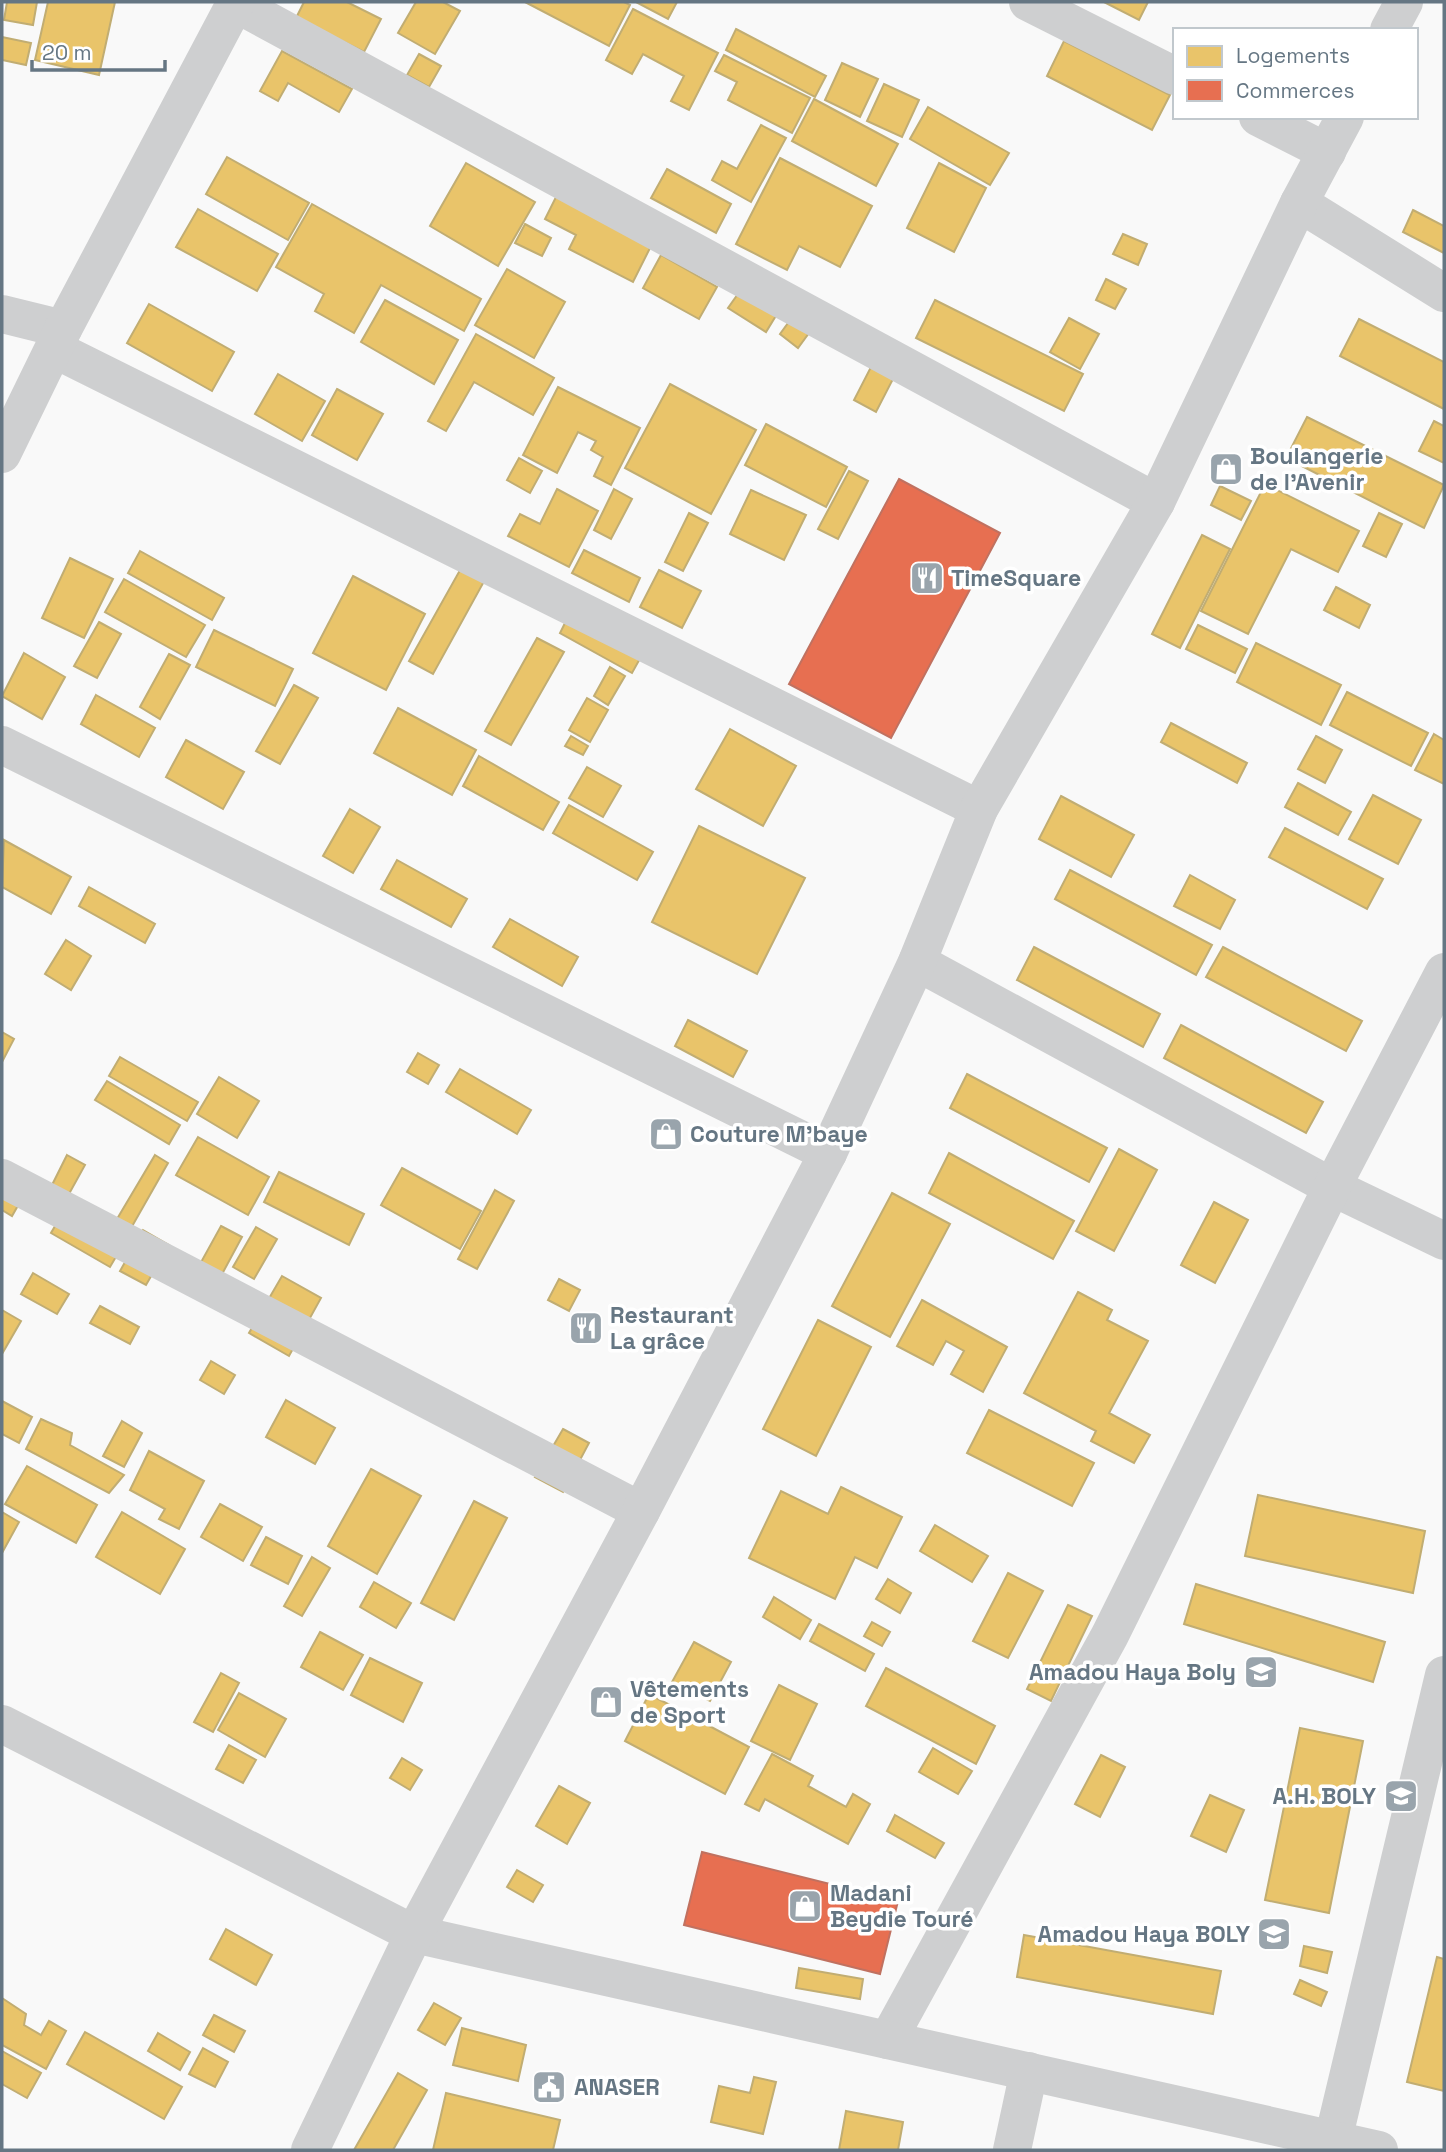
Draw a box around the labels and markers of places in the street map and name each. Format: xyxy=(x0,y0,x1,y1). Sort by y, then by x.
place label: Boulangerie de l'Avenir xyxy=(1250,441,1384,497)
shop icon: Boulangerie de l'Avenir xyxy=(1207,450,1245,488)
restaurant icon: TimeSquare xyxy=(908,559,946,597)
place label: TimeSquare xyxy=(951,563,1081,593)
shop icon: Couture M'baye xyxy=(647,1115,685,1153)
place label: Couture M'baye xyxy=(690,1119,868,1149)
place label: Restaurant La grâce xyxy=(610,1300,734,1356)
restaurant icon: Restaurant La grâce xyxy=(567,1309,605,1347)
school or university icon: Amadou Haya Boly xyxy=(1242,1653,1280,1691)
place label: Amadou Haya Boly xyxy=(1029,1657,1236,1687)
place label: Vêtements de Sport xyxy=(630,1674,749,1730)
shop icon: Vêtements de Sport xyxy=(587,1683,625,1721)
school or university icon: A.H. BOLY xyxy=(1382,1777,1420,1815)
place label: A.H. BOLY xyxy=(1272,1781,1377,1811)
place label: Madani Beydie Touré xyxy=(830,1878,974,1934)
shop icon: Madani Beydie Touré xyxy=(786,1887,824,1925)
school or university icon: Amadou Haya BOLY xyxy=(1255,1915,1293,1953)
place label: Amadou Haya BOLY xyxy=(1038,1919,1251,1949)
public building icon: ANASER xyxy=(530,2068,568,2106)
place label: ANASER xyxy=(574,2072,660,2102)

